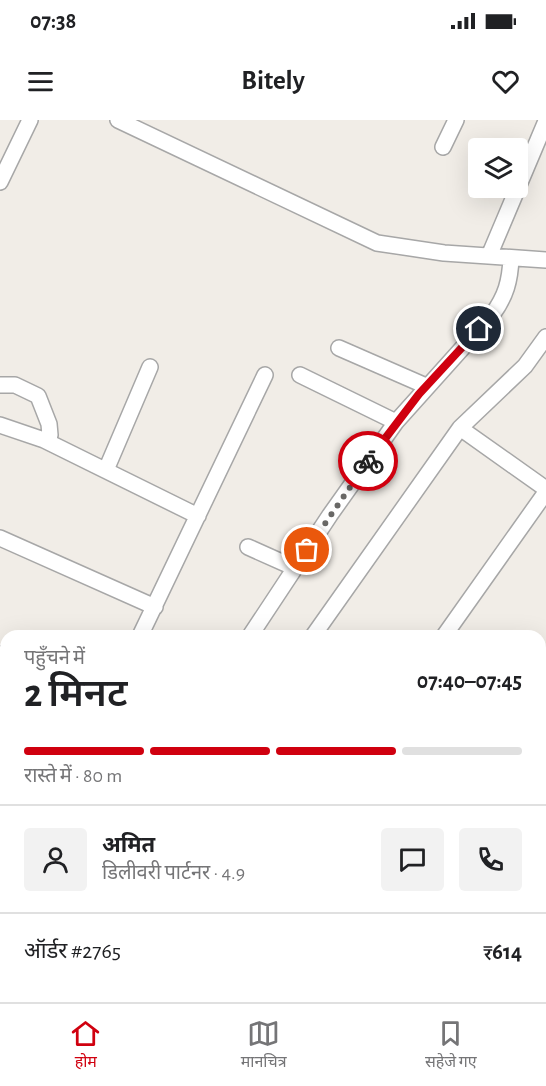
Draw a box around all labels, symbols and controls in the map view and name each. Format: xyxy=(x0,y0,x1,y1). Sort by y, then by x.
text: 07:38 xyxy=(30,10,76,32)
icon: menu xyxy=(24,65,57,98)
icon: heart xyxy=(489,65,522,98)
text: Bitely xyxy=(241,67,305,94)
map controls xyxy=(468,138,528,198)
button: layers xyxy=(468,138,528,198)
pin xyxy=(453,303,504,354)
icon: home xyxy=(462,312,495,345)
courier xyxy=(338,431,398,491)
icon: bike xyxy=(352,445,385,478)
pin xyxy=(281,524,332,575)
icon: bag xyxy=(290,533,323,566)
text: पहुँचने में xyxy=(24,648,85,668)
text: 07:40–07:45 xyxy=(417,670,522,692)
text: 2 मिनट xyxy=(24,675,127,714)
text: रास्ते में · 80 m xyxy=(24,766,122,786)
button: person xyxy=(24,828,87,891)
button: chat xyxy=(381,828,444,891)
button: phone xyxy=(459,828,522,891)
text: अमित xyxy=(102,834,155,856)
text: डिलीवरी पार्टनर · 4.9 xyxy=(102,863,245,883)
text: ऑर्डर #2765 xyxy=(24,940,121,962)
text: ₹614 xyxy=(483,941,522,963)
tab: होम xyxy=(69,1017,102,1074)
tab: मानचित्र xyxy=(241,1017,287,1074)
tab: सहेजे गए xyxy=(425,1017,477,1074)

